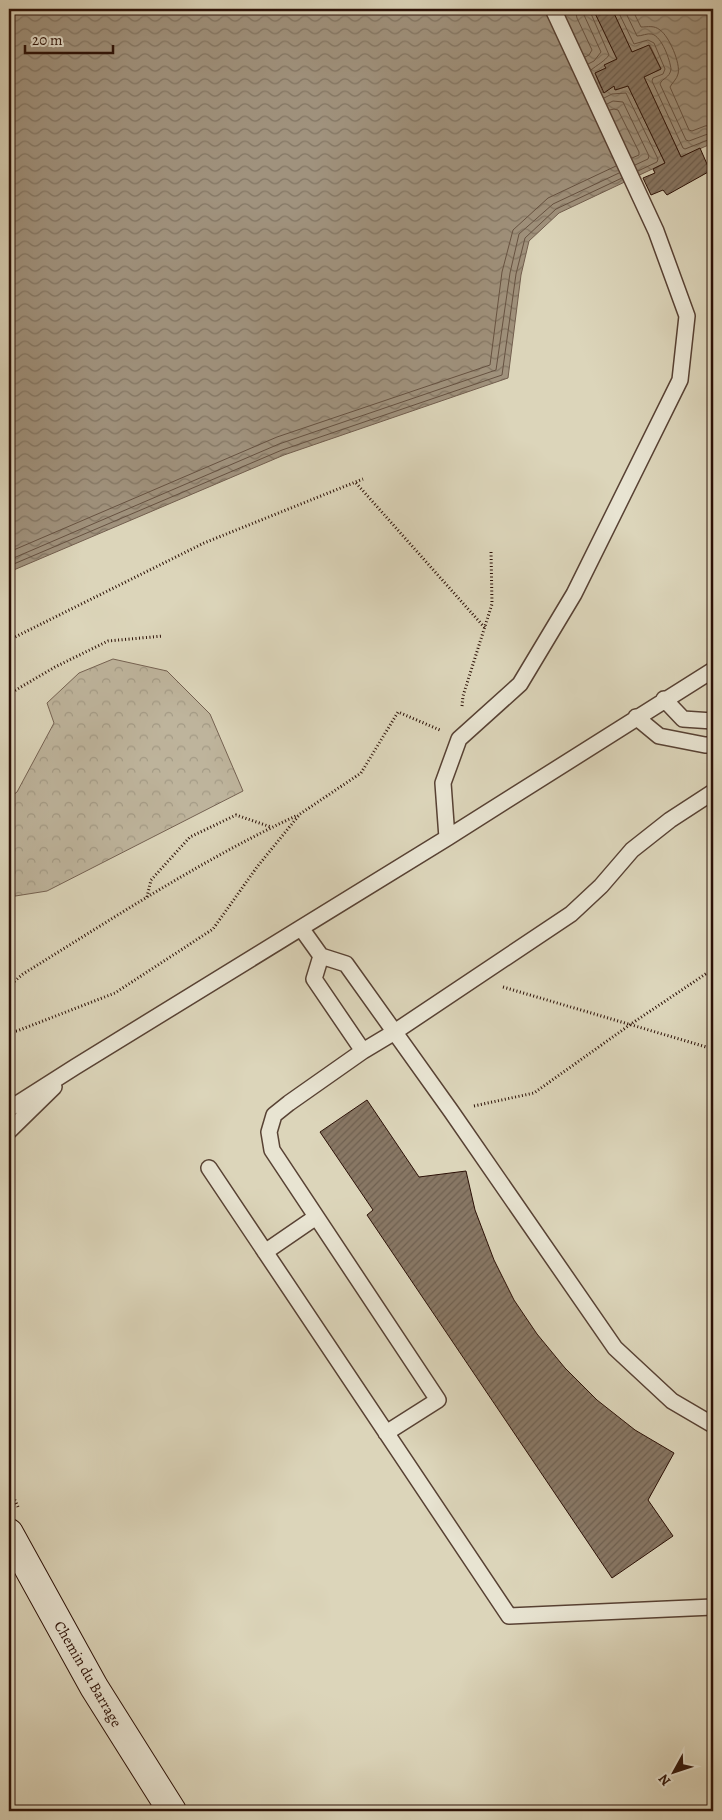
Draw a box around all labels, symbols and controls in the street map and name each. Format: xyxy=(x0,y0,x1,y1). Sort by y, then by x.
scale bar xyxy=(25,22,112,54)
text: 20 m xyxy=(32,30,63,50)
street label: Chemin du Barrage xyxy=(49,1617,127,1731)
north arrow xyxy=(650,1748,700,1798)
text: N xyxy=(654,1770,675,1790)

